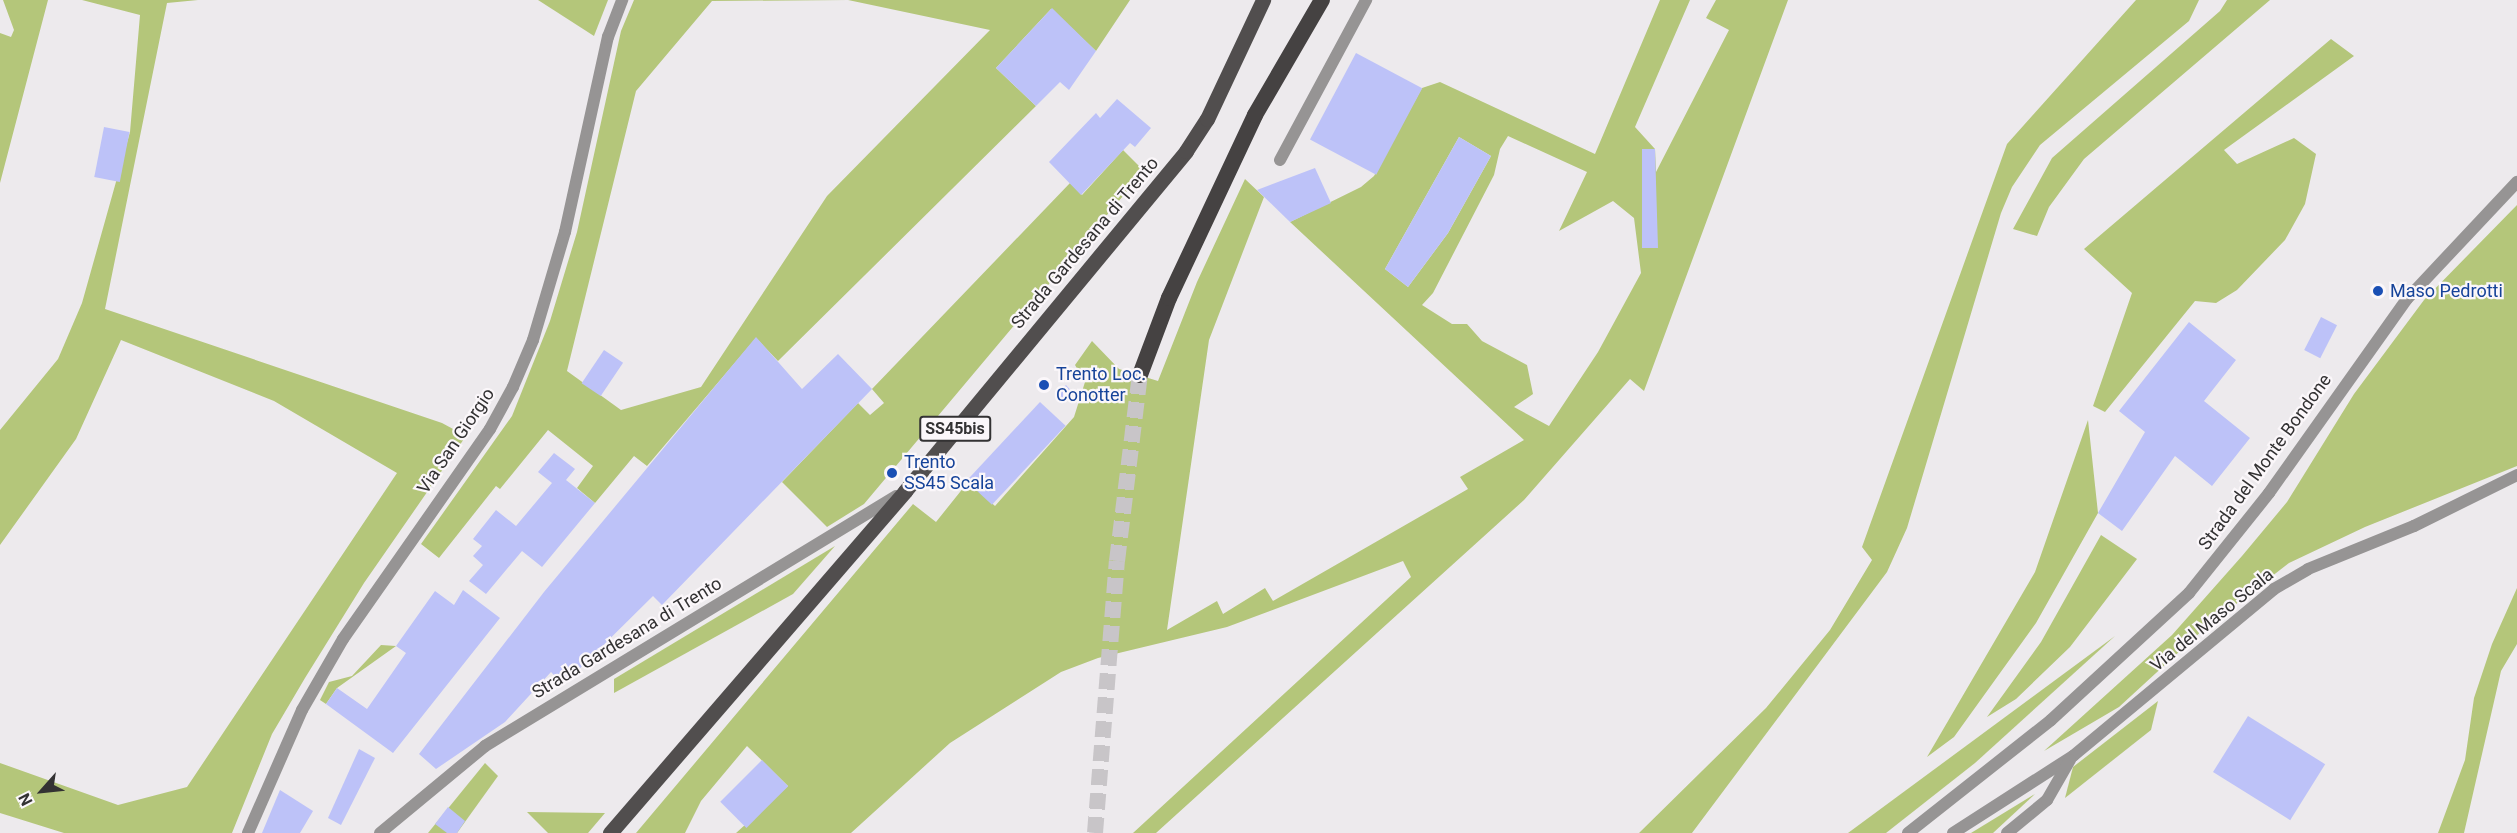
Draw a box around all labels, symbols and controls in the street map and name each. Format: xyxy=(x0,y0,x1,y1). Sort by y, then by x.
street label: Strada Gardesana di Trento xyxy=(1007,153,1163,333)
place label: Maso Pedrotti xyxy=(2390,280,2503,302)
marker: Maso Pedrotti xyxy=(2371,284,2385,298)
place label: Trento Loc. Conotter xyxy=(1056,364,1146,406)
street label: Strada del Monte Bondone xyxy=(2194,370,2336,554)
marker: Trento Loc. Conotter xyxy=(1037,378,1051,392)
street label: Via San Giorgio xyxy=(413,384,499,498)
road number: SS45bis xyxy=(919,416,991,442)
place label: Trento SS45 Scala xyxy=(904,452,994,494)
marker: Trento SS45 Scala xyxy=(885,466,899,480)
street label: Via del Maso Scala xyxy=(2146,564,2278,676)
street label: Strada Gardesana di Trento xyxy=(528,573,726,703)
north arrow xyxy=(12,761,72,821)
text: N xyxy=(14,790,37,809)

